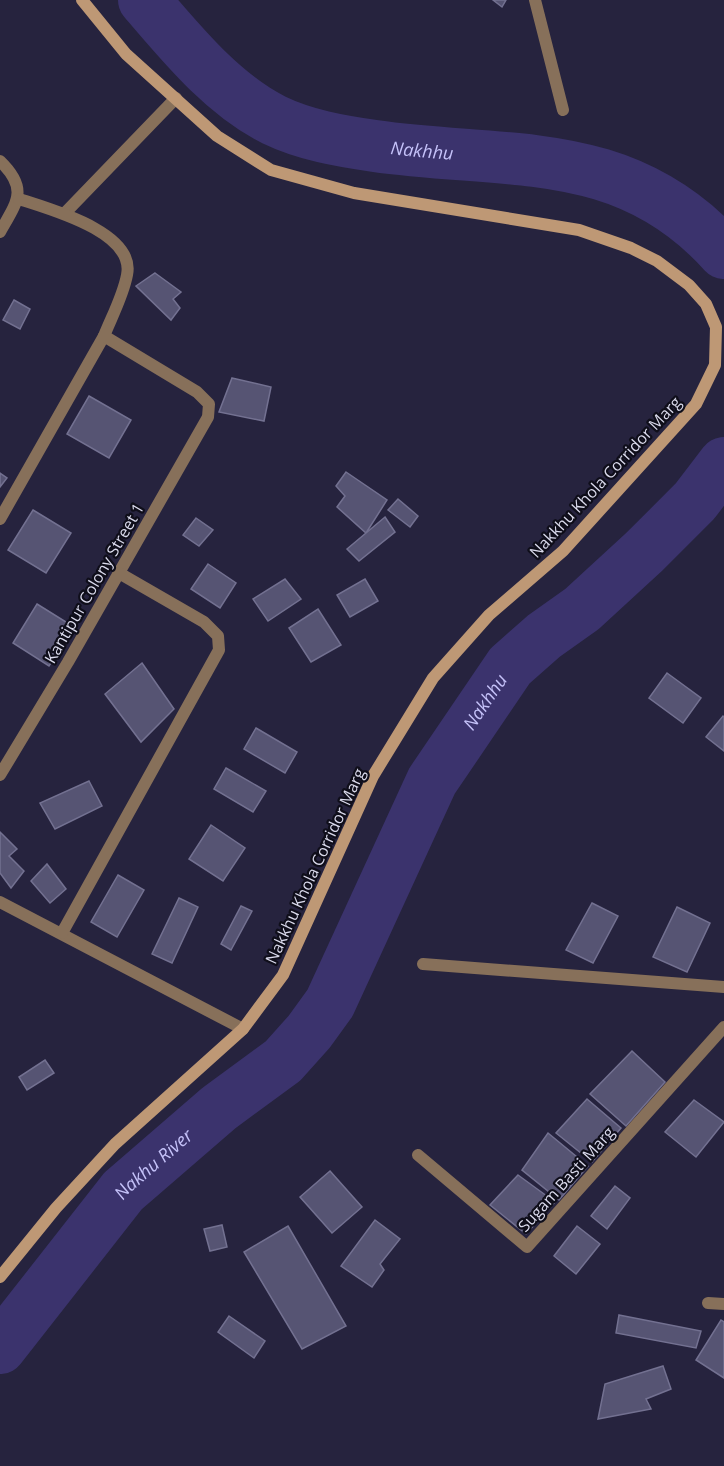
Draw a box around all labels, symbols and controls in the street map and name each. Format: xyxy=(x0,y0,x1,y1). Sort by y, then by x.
water label: Nakhhu xyxy=(389,135,454,165)
street label: Nakkhu Khola Corridor Marg xyxy=(524,391,686,562)
street label: Kantipur Colony Street 1 xyxy=(39,499,149,667)
water label: Nakhhu xyxy=(457,669,512,734)
street label: Nakkhu Khola Corridor Marg xyxy=(260,764,370,967)
street label: Sugam Basti Marg xyxy=(513,1121,619,1236)
water label: Nakhu River xyxy=(108,1123,198,1204)

